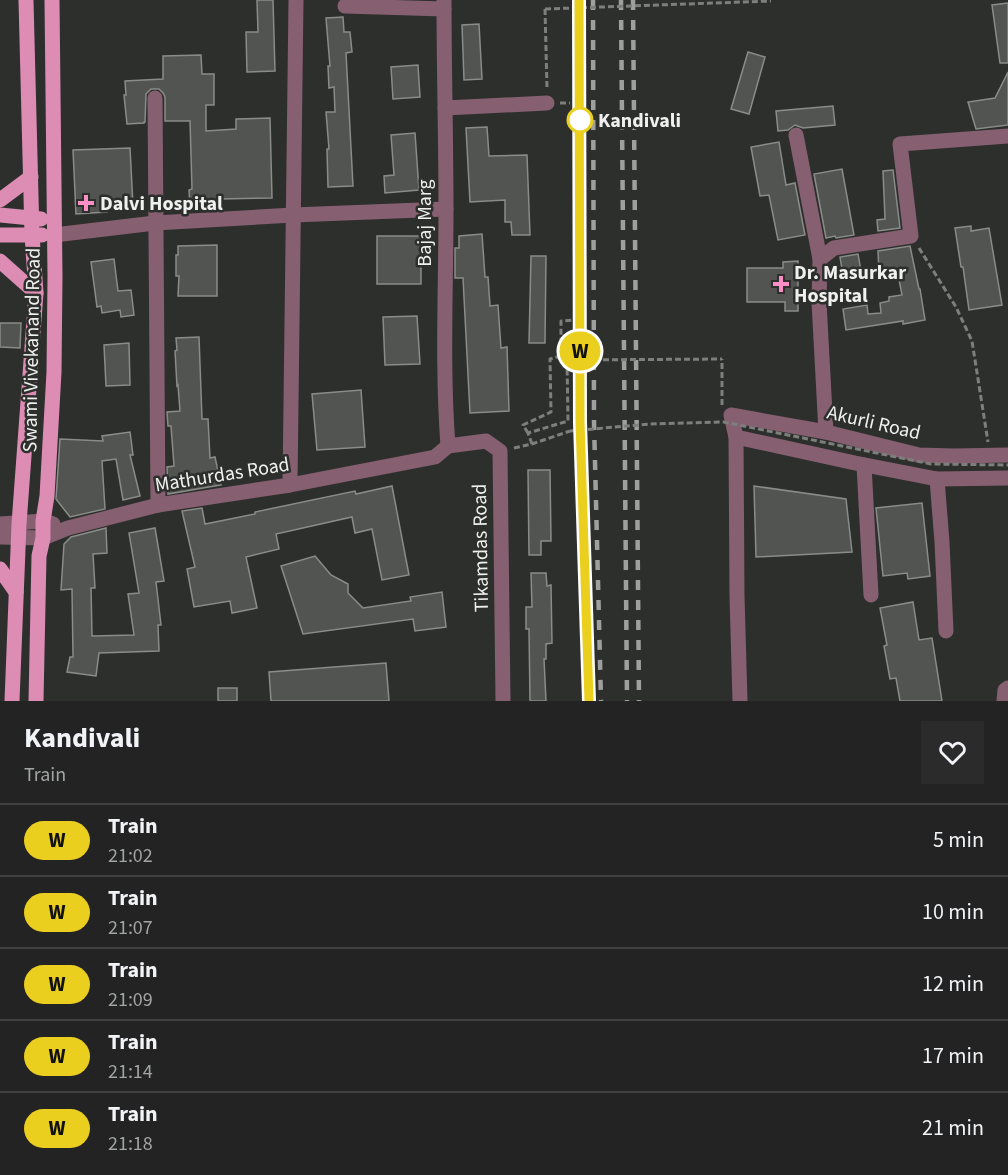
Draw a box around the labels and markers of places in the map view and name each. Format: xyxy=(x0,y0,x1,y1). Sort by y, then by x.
marker: Kandivali xyxy=(567,107,593,133)
place label: Kandivali xyxy=(598,107,681,135)
place label: Dalvi Hospital xyxy=(100,190,223,218)
marker: Dalvi Hospital xyxy=(77,194,95,212)
place label: Dr. Masurkar Hospital xyxy=(794,259,906,310)
marker: Dr. Masurkar Hospital xyxy=(772,275,790,293)

